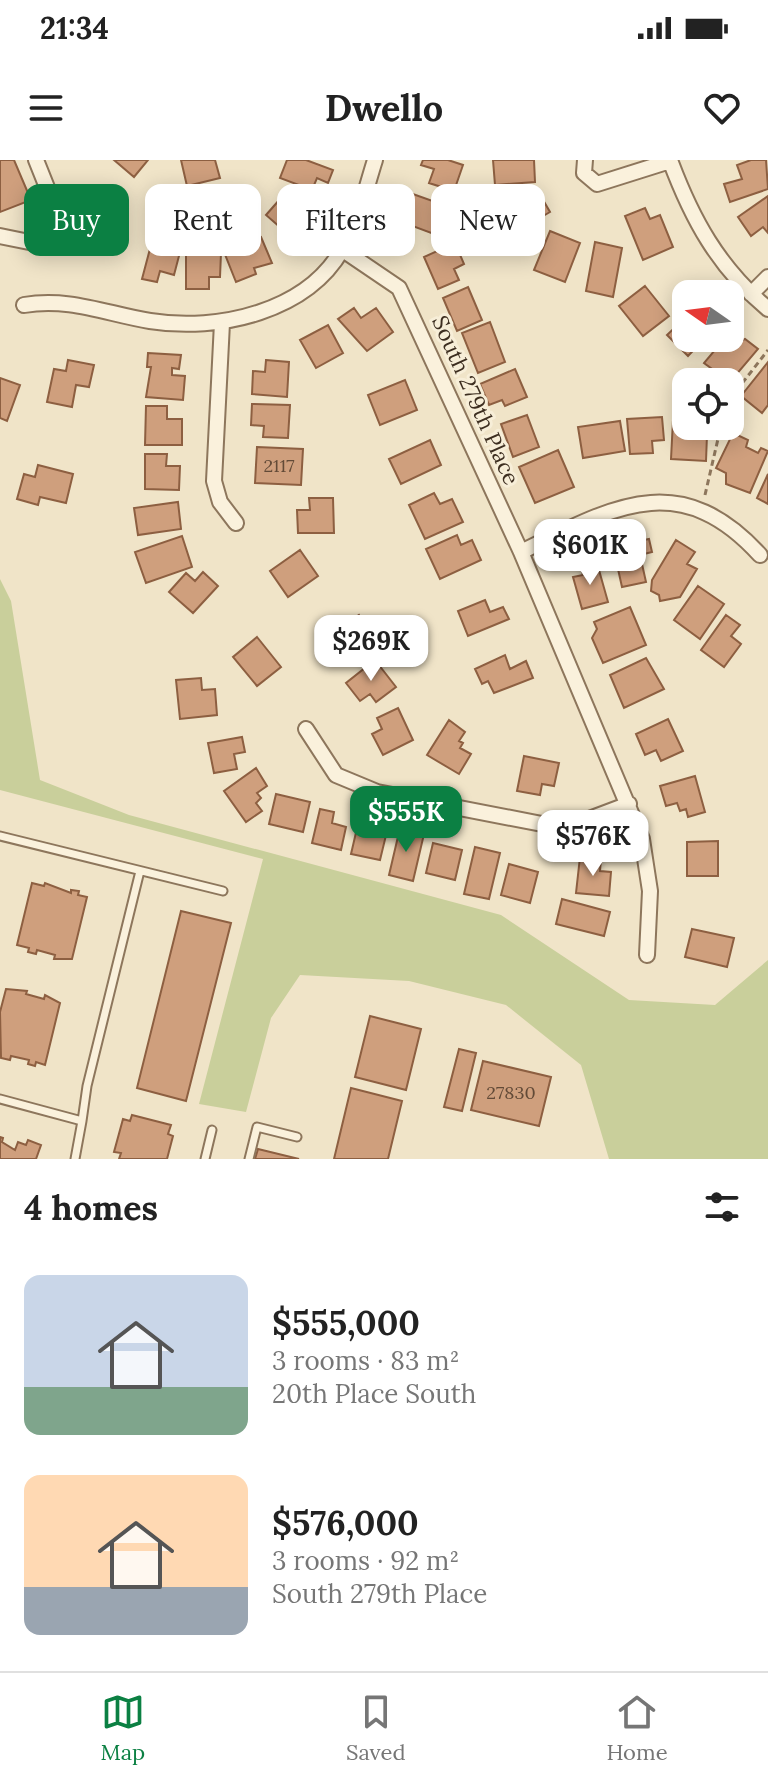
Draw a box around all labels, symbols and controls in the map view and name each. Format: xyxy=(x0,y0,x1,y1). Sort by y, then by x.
text: 21:34 xyxy=(40,9,109,47)
text: Dwello xyxy=(325,85,443,131)
icon: menu xyxy=(24,86,68,130)
icon: heart xyxy=(700,86,744,130)
chip: Buy xyxy=(24,184,129,256)
chip: Rent xyxy=(145,184,261,256)
chip: Filters xyxy=(277,184,415,256)
chip: New xyxy=(431,184,545,256)
north arrow xyxy=(672,280,744,352)
map controls xyxy=(672,280,744,440)
street label: South 279th Place xyxy=(426,311,526,489)
button: locate xyxy=(672,368,744,440)
house number: 2117 xyxy=(263,454,295,477)
pin: $601K xyxy=(534,519,646,587)
text: $601K xyxy=(552,528,628,561)
pin: $269K xyxy=(315,615,427,683)
text: $269K xyxy=(332,624,410,657)
pin: $555K xyxy=(350,786,462,854)
text: $555K xyxy=(368,795,444,828)
pin: $576K xyxy=(537,810,649,878)
text: $576K xyxy=(556,819,630,852)
house number: 27830 xyxy=(486,1081,536,1104)
icon: filters xyxy=(700,1185,744,1229)
text: 4 homes xyxy=(24,1186,158,1229)
text: $555,000 xyxy=(272,1301,420,1344)
icon: home xyxy=(88,1307,184,1403)
text: 3 rooms · 83 m² xyxy=(272,1344,459,1377)
text: 20th Place South xyxy=(272,1377,476,1410)
text: $576,000 xyxy=(272,1501,419,1544)
icon: home xyxy=(88,1507,184,1603)
text: 3 rooms · 92 m² xyxy=(272,1544,459,1577)
text: South 279th Place xyxy=(272,1577,487,1610)
tab: Map xyxy=(100,1690,145,1766)
tab: Saved xyxy=(346,1690,406,1766)
tab: Home xyxy=(606,1690,668,1766)

